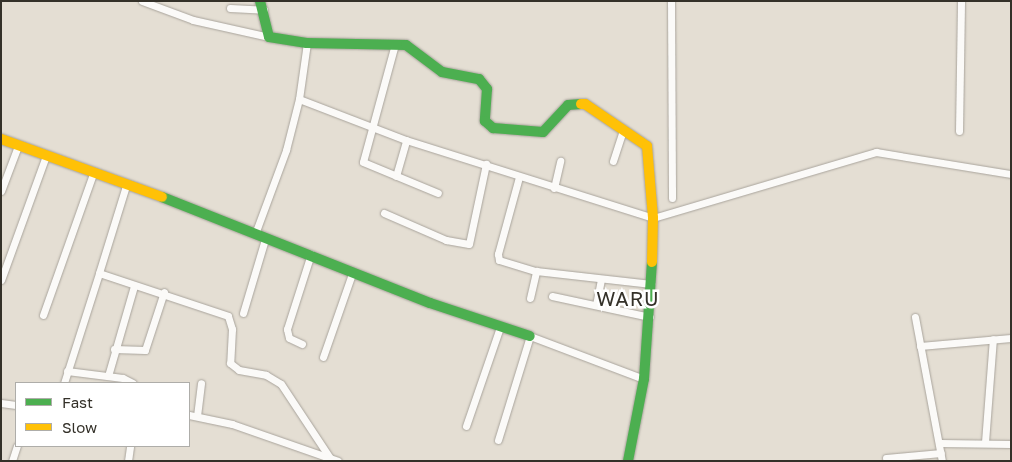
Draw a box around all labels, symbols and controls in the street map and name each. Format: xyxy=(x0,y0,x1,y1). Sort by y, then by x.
district label: WARU xyxy=(596,286,660,310)
legend xyxy=(15,382,190,447)
text: Fast xyxy=(62,393,93,411)
text: Slow xyxy=(62,418,97,436)

